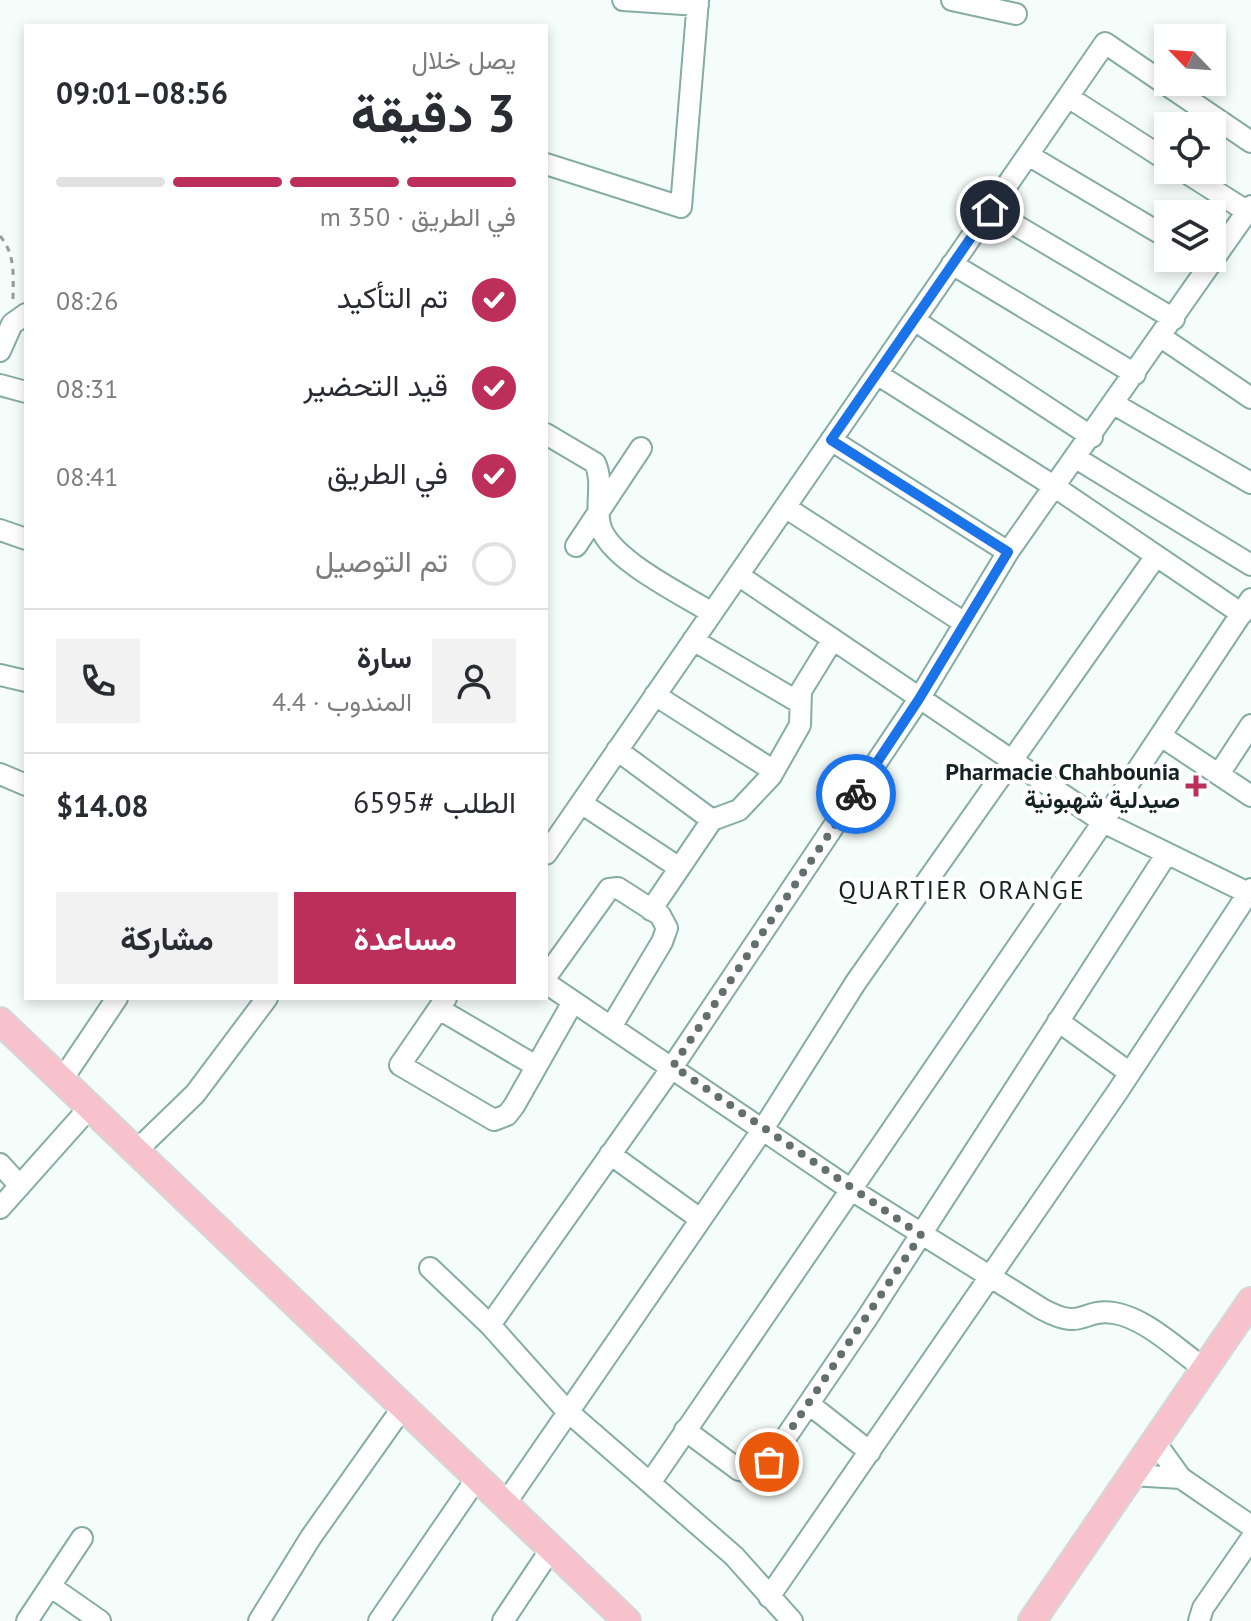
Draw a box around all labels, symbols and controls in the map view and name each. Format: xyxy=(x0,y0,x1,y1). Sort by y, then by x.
north arrow xyxy=(1154,24,1226,96)
map controls xyxy=(1154,24,1226,272)
text: يصل خلال xyxy=(411,43,516,76)
text: 08:56–09:01 xyxy=(56,73,228,112)
text: 3 دقيقة xyxy=(351,79,516,146)
button: locate xyxy=(1154,112,1226,184)
pin xyxy=(956,176,1024,244)
icon: home xyxy=(968,188,1012,232)
text: في الطريق · 350 m xyxy=(320,200,516,233)
button: layers xyxy=(1154,200,1226,272)
text: تم التأكيد xyxy=(337,277,448,316)
icon: check xyxy=(472,278,516,322)
text: 08:26 xyxy=(56,284,118,317)
text: قيد التحضير xyxy=(303,365,448,404)
icon: check xyxy=(472,366,516,410)
text: 08:31 xyxy=(56,372,118,405)
text: في الطريق xyxy=(327,453,448,492)
icon: check xyxy=(472,454,516,498)
text: 08:41 xyxy=(56,460,118,493)
text: تم التوصيل xyxy=(315,541,448,580)
text: سارة xyxy=(357,637,412,676)
button: phone xyxy=(56,639,140,723)
button: person xyxy=(432,639,516,723)
text: المندوب · 4.4 xyxy=(272,685,412,718)
courier xyxy=(816,754,896,834)
place label: Pharmacie Chahbounia صيدلية شهبونية xyxy=(945,756,1180,815)
icon: bike xyxy=(834,772,878,816)
marker: Pharmacie Chahbounia صيدلية شهبونية xyxy=(1187,777,1205,795)
text: الطلب #6595 xyxy=(353,782,516,821)
text: $14.08 xyxy=(56,786,148,825)
district label: QUARTIER ORANGE xyxy=(838,873,1086,906)
button: مشاركة xyxy=(56,892,278,984)
button: مساعدة xyxy=(294,892,516,984)
pin xyxy=(735,1428,803,1496)
icon: bag xyxy=(747,1440,791,1484)

